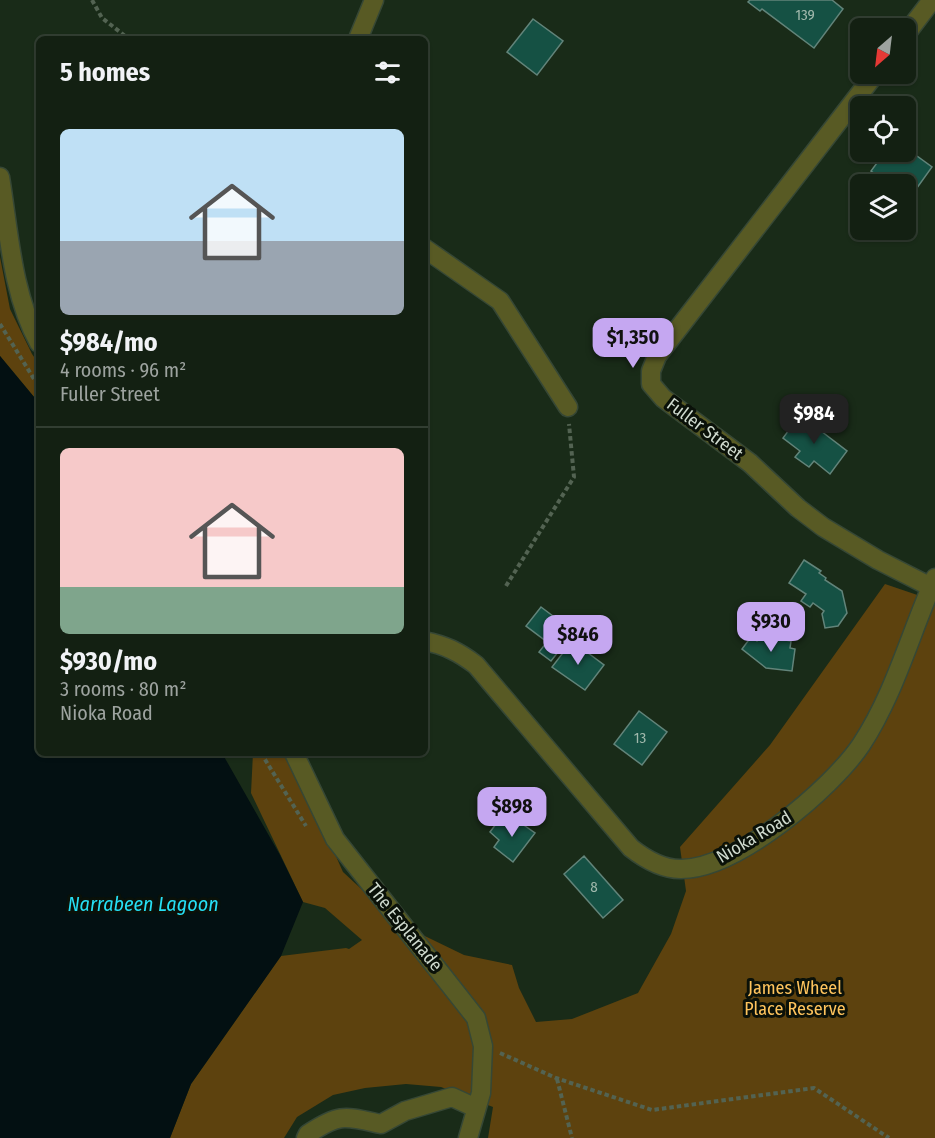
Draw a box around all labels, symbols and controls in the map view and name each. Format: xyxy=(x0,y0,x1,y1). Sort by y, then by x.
house number: 139 xyxy=(795,6,815,24)
north arrow xyxy=(850,18,916,84)
map controls xyxy=(850,18,916,240)
icon: filters xyxy=(371,56,404,89)
text: 5 homes xyxy=(60,57,150,88)
button: locate xyxy=(850,96,916,162)
icon: home xyxy=(178,168,286,276)
button: layers xyxy=(850,174,916,240)
pin: $1,350 xyxy=(584,318,682,369)
text: $1,350 xyxy=(607,325,659,349)
text: $984/mo xyxy=(60,327,158,358)
text: 4 rooms · 96 m² xyxy=(60,358,186,382)
text: Fuller Street xyxy=(60,382,160,406)
street label: Fuller Street xyxy=(663,393,748,465)
pin: $984 xyxy=(778,394,850,445)
text: $984 xyxy=(794,401,834,425)
icon: home xyxy=(178,487,286,595)
pin: $930 xyxy=(735,602,807,653)
text: $930 xyxy=(751,609,791,633)
pin: $846 xyxy=(542,615,614,666)
text: $846 xyxy=(557,622,599,646)
text: $930/mo xyxy=(60,646,157,677)
text: 3 rooms · 80 m² xyxy=(60,677,186,701)
text: Nioka Road xyxy=(60,701,153,725)
house number: 13 xyxy=(634,729,647,747)
pin: $898 xyxy=(476,787,548,838)
text: $898 xyxy=(491,794,533,818)
street label: Nioka Road xyxy=(713,806,795,868)
house number: 8 xyxy=(590,878,598,896)
street label: The Esplanade xyxy=(363,879,447,976)
water label: Narrabeen Lagoon xyxy=(67,892,219,916)
park label: James Wheel Place Reserve xyxy=(744,977,846,1020)

